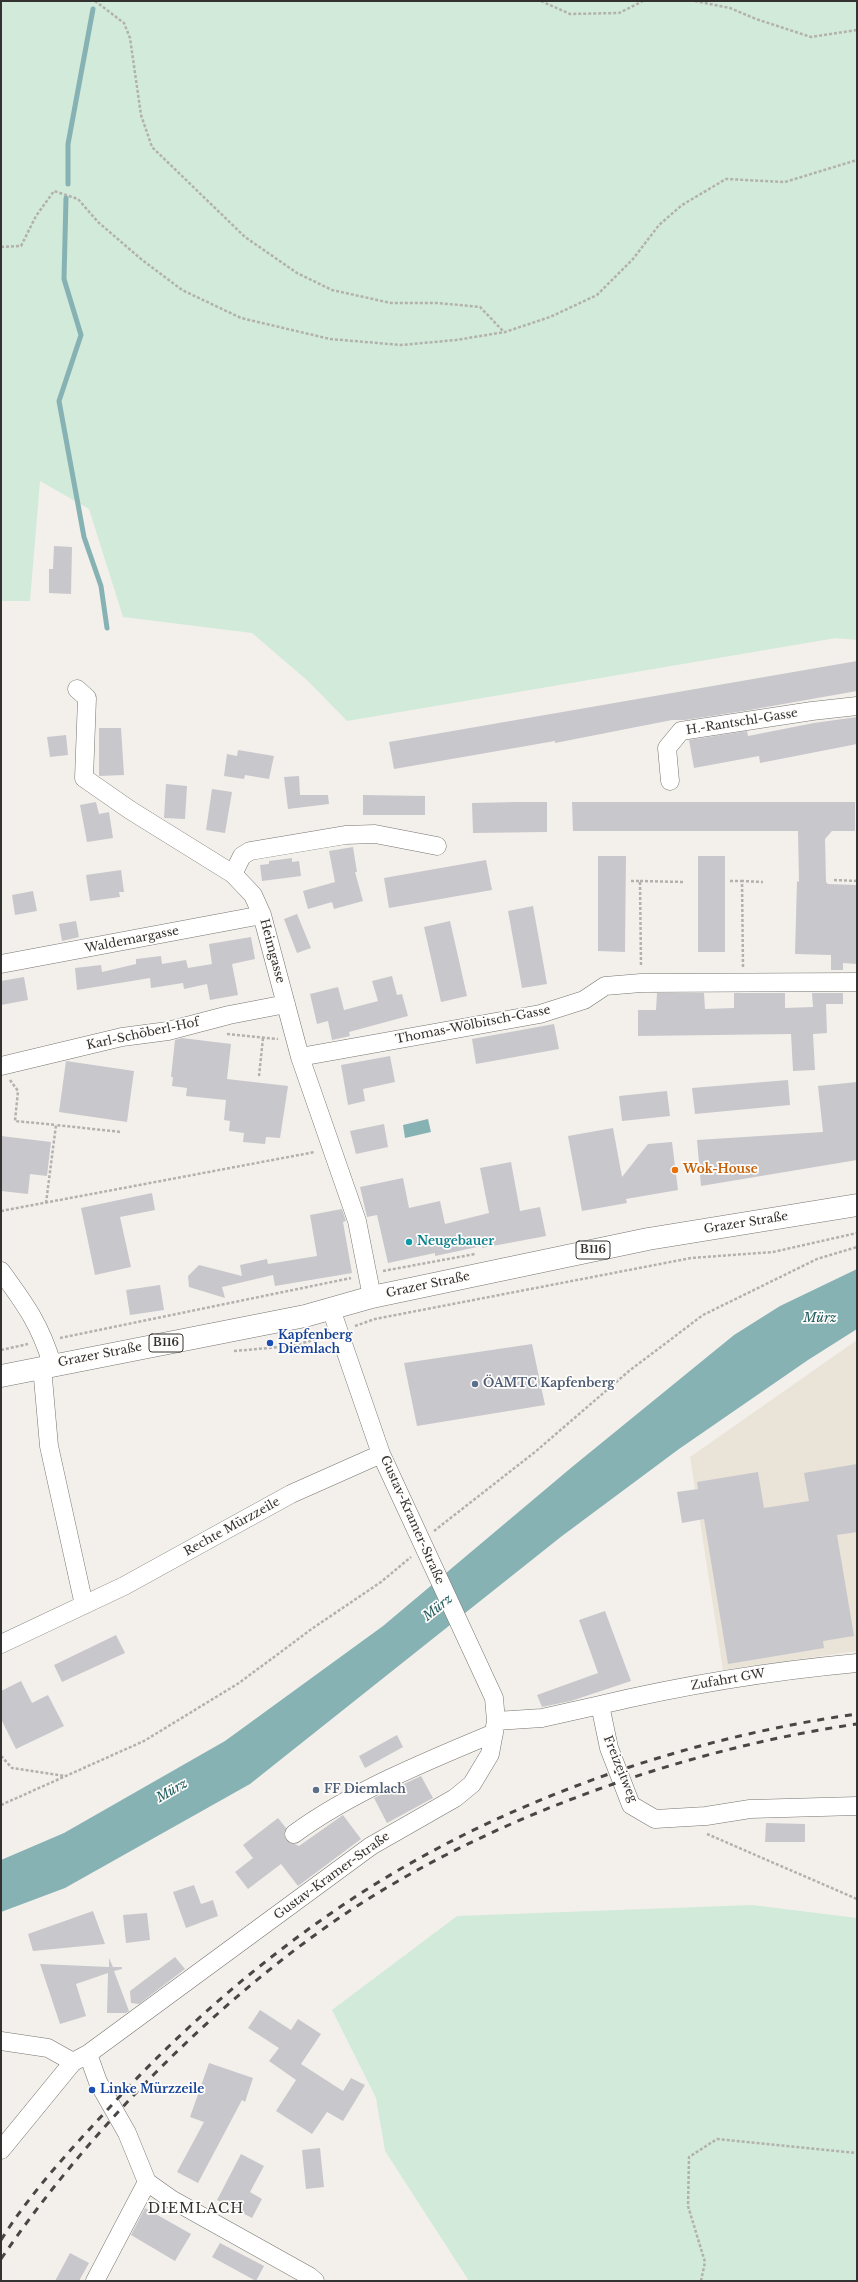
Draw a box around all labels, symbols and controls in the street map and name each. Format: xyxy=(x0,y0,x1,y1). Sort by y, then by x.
street label: H.-Rantschl-Gasse xyxy=(685,706,799,738)
street label: Heimgasse xyxy=(256,917,288,985)
street label: Waldemargasse xyxy=(84,924,180,956)
street label: Thomas-Wölbitsch-Gasse xyxy=(394,1003,552,1047)
street label: Karl-Schöberl-Hof xyxy=(85,1015,201,1053)
place label: Wok-House xyxy=(683,1163,758,1177)
marker: Wok-House xyxy=(670,1165,680,1175)
street label: Grazer Straße xyxy=(703,1209,789,1237)
place label: Neugebauer xyxy=(417,1235,494,1249)
marker: Neugebauer xyxy=(404,1237,414,1247)
road number: B116 xyxy=(576,1241,610,1259)
street label: Grazer Straße xyxy=(385,1269,471,1301)
water label: Mürz xyxy=(803,1310,837,1326)
place label: Kapfenberg Diemlach xyxy=(278,1329,352,1357)
road number: B116 xyxy=(149,1334,183,1352)
marker: Kapfenberg Diemlach xyxy=(265,1338,275,1348)
street label: Grazer Straße xyxy=(57,1340,143,1370)
place label: ÖAMTC Kapfenberg xyxy=(483,1377,615,1391)
marker: ÖAMTC Kapfenberg xyxy=(470,1379,480,1389)
street label: Gustav-Kramer-Straße xyxy=(377,1453,447,1587)
street label: Rechte Mürzzeile xyxy=(181,1495,283,1559)
water label: Mürz xyxy=(420,1591,456,1625)
street label: Zufahrt GW xyxy=(690,1666,766,1694)
street label: Freizeitweg xyxy=(600,1733,640,1805)
water label: Mürz xyxy=(154,1776,190,1806)
place label: FF Diemlach xyxy=(324,1783,406,1797)
marker: FF Diemlach xyxy=(311,1785,321,1795)
street label: Gustav-Kramer-Straße xyxy=(271,1829,393,1923)
place label: Linke Mürzzeile xyxy=(100,2083,204,2097)
marker: Linke Mürzzeile xyxy=(87,2085,97,2095)
district label: DIEMLACH xyxy=(148,2201,244,2217)

